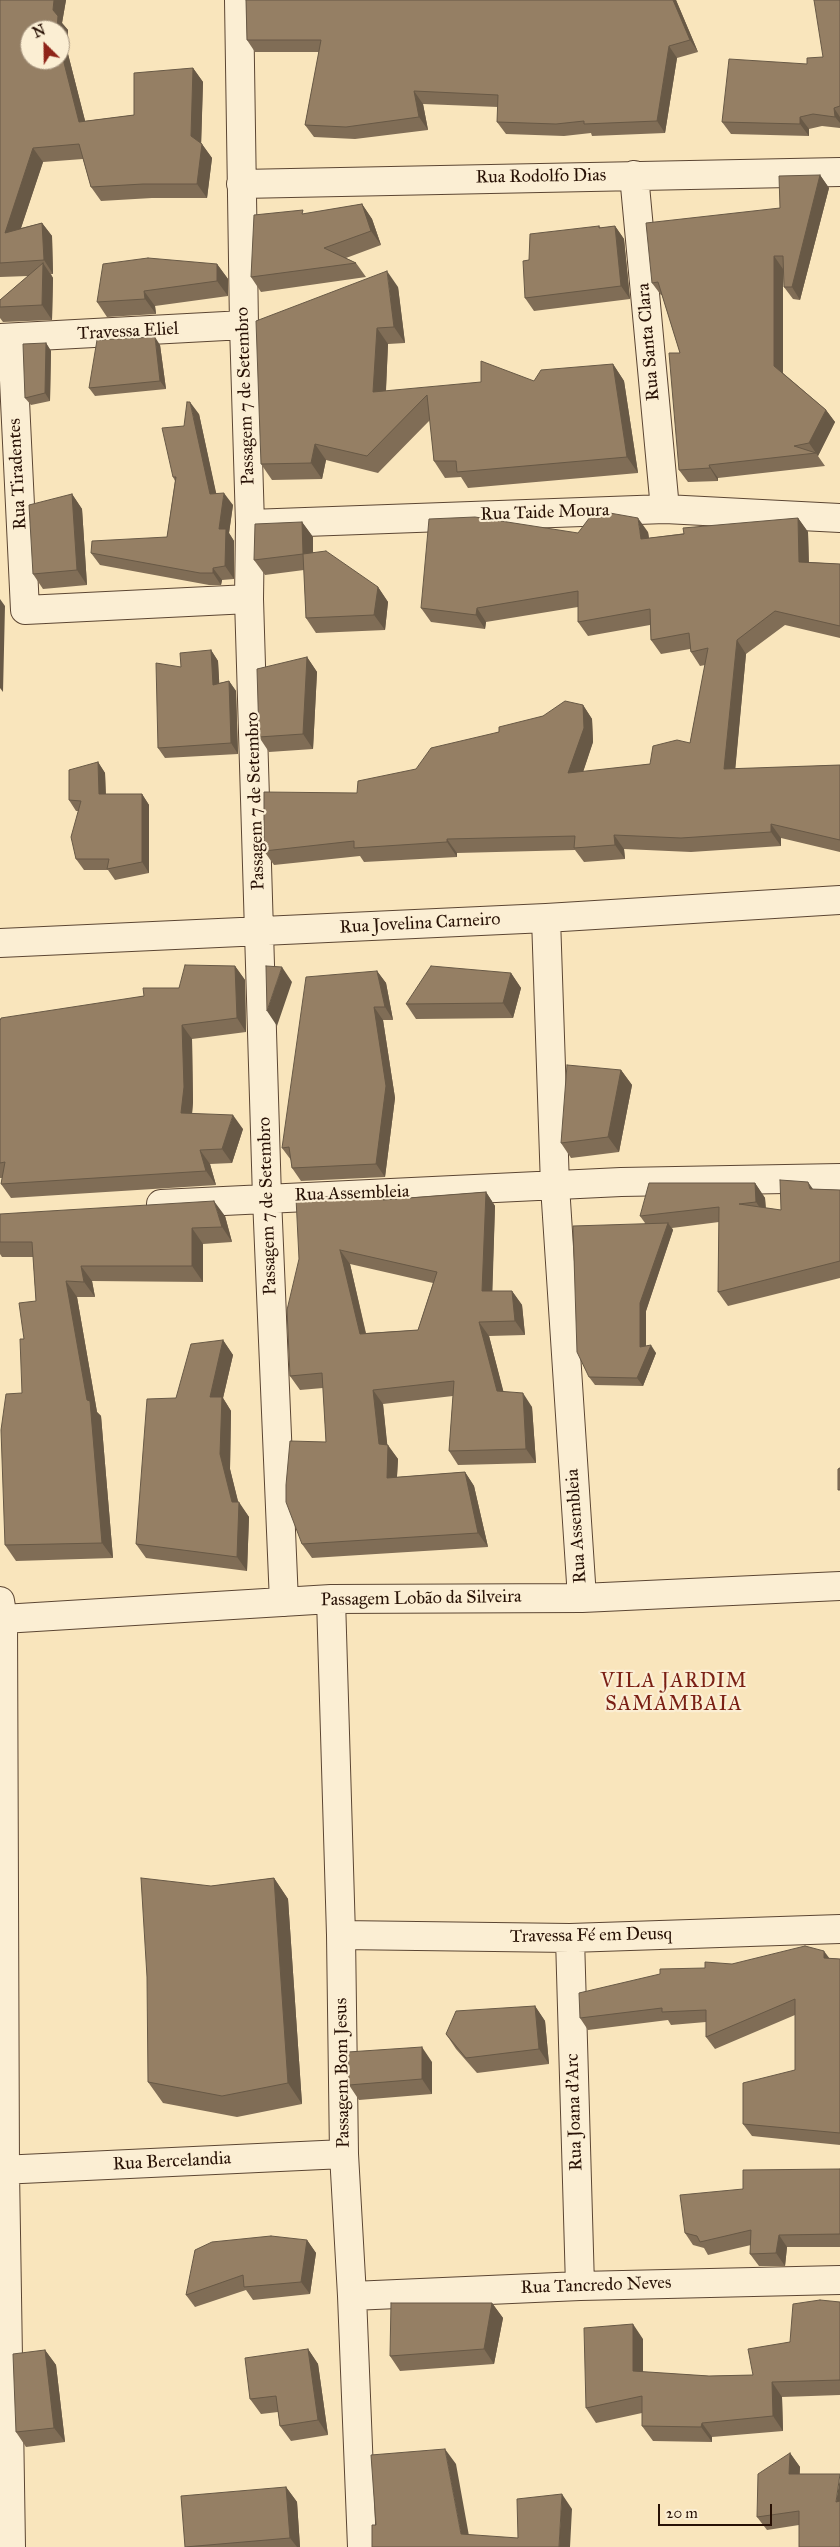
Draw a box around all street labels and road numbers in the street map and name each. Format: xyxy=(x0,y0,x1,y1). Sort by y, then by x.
street label: Rua Rodolfo Dias xyxy=(475,165,607,189)
street label: Rua Santa Clara xyxy=(633,282,665,402)
street label: Passagem 7 de Setembro xyxy=(232,306,260,486)
street label: Travessa Eliel xyxy=(77,319,179,345)
street label: Rua Tiradentes xyxy=(4,418,32,530)
street label: Rua Taide Moura xyxy=(480,500,610,526)
street label: Passagem 7 de Setembro xyxy=(242,711,270,891)
street label: Rua Jovelina Carneiro xyxy=(339,909,501,939)
street label: Passagem 7 de Setembro xyxy=(254,1116,282,1296)
street label: Rua Assembleia xyxy=(294,1181,410,1207)
street label: Rua Assembleia xyxy=(562,1468,592,1584)
street label: Passagem Lobão da Silveira xyxy=(320,1586,522,1612)
street label: Travessa Fé em Deusq xyxy=(510,1924,672,1948)
street label: Passagem Bom Jesus xyxy=(331,1998,355,2148)
street label: Rua Joana d'Arc xyxy=(562,2053,588,2171)
street label: Rua Bercelandia xyxy=(112,2148,232,2176)
street label: Rua Tancredo Neves xyxy=(520,2273,672,2299)

